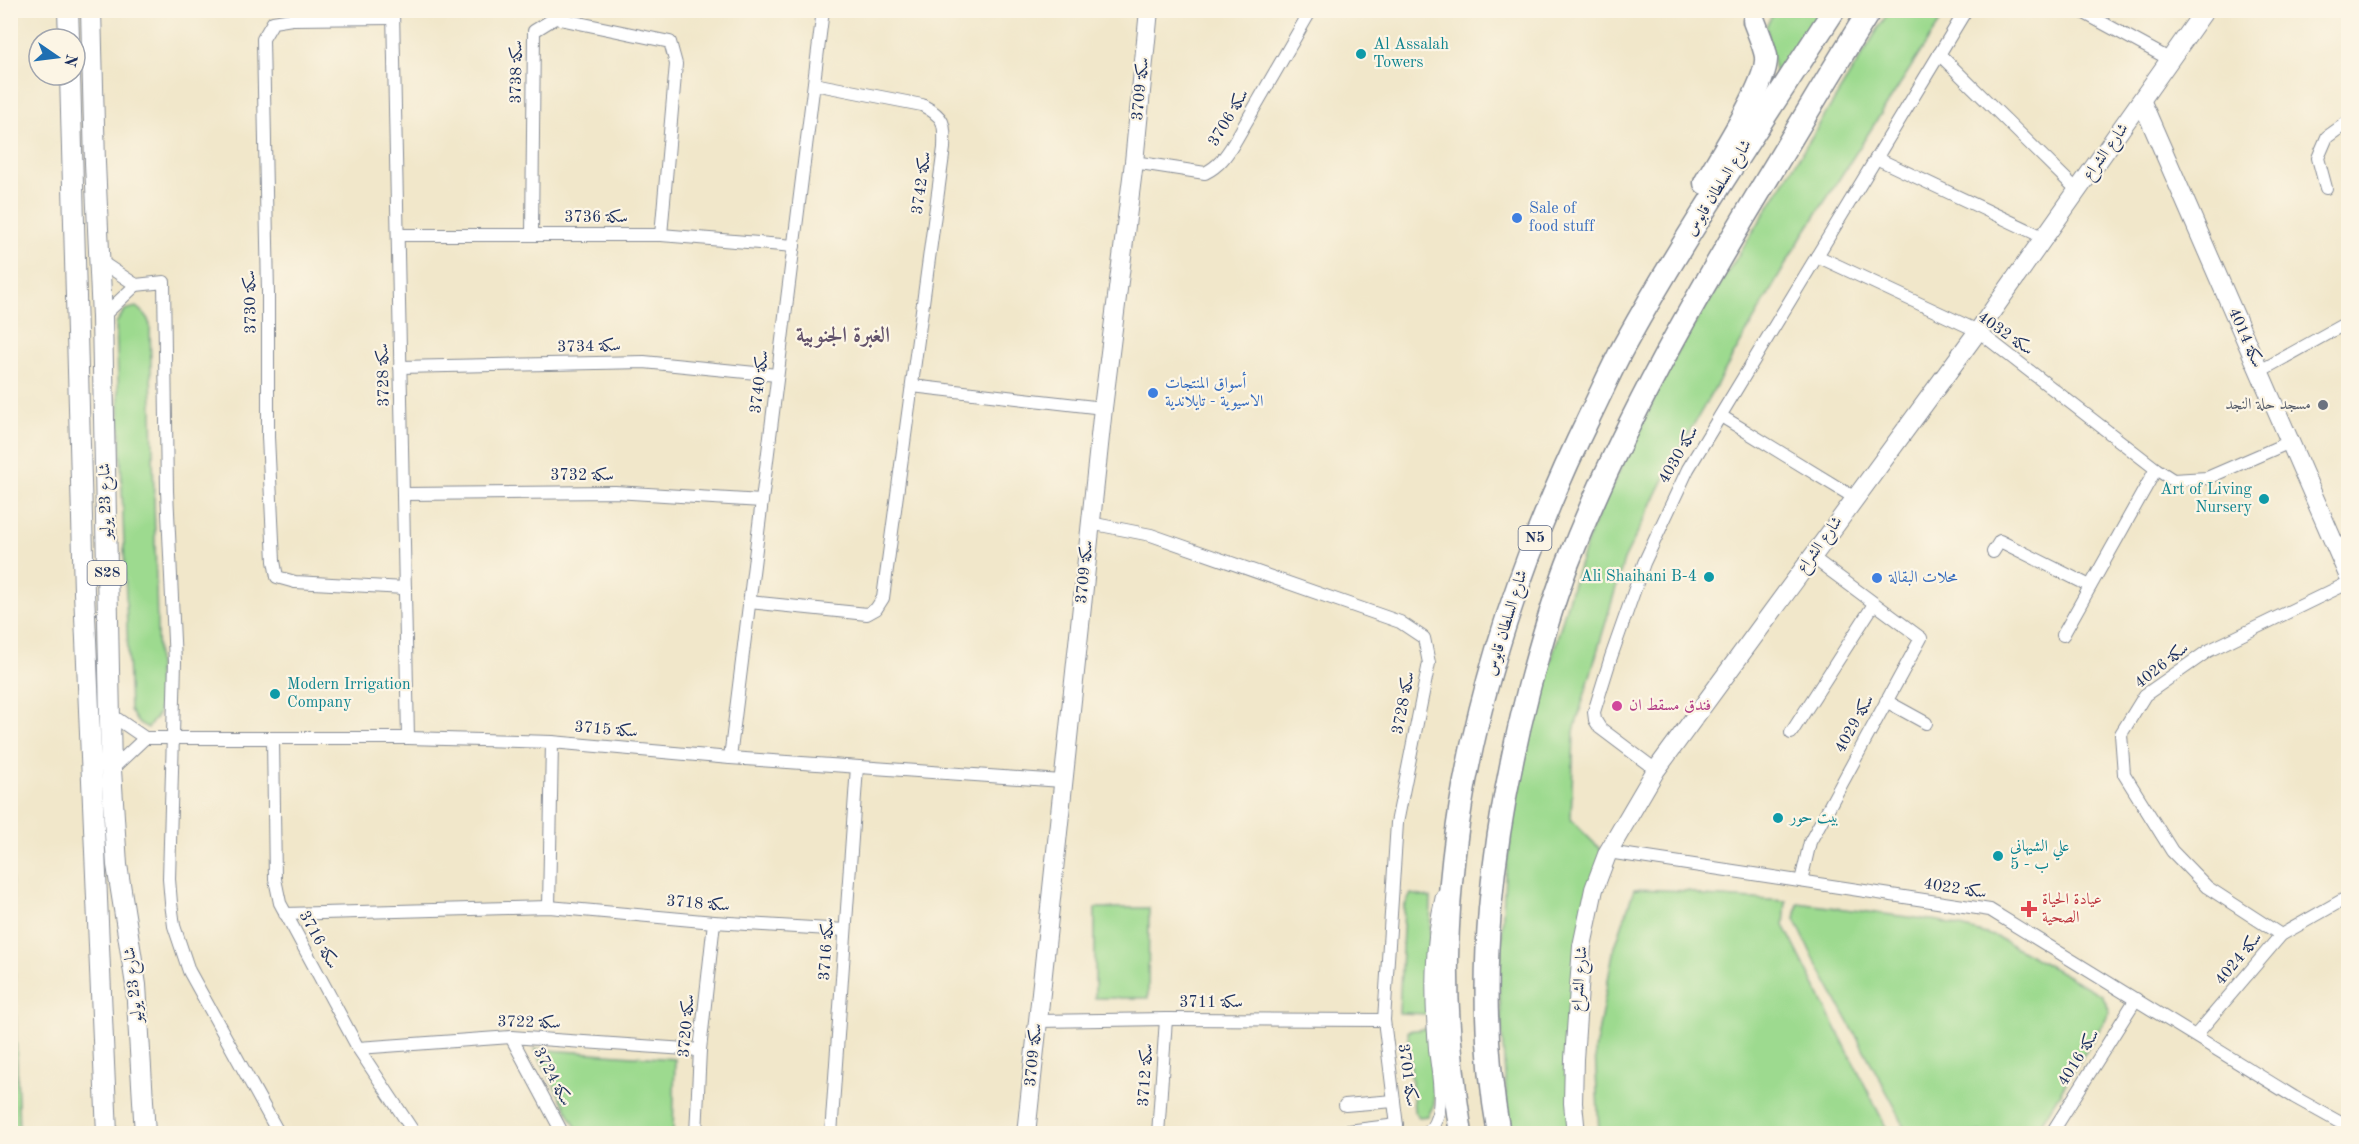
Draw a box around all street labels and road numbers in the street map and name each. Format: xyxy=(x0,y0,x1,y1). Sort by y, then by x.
street label: سكة 3738 xyxy=(506,40,526,104)
street label: سكة 3709 xyxy=(1128,56,1152,121)
street label: سكة 3706 xyxy=(1204,86,1252,149)
street label: شارع الشراع xyxy=(2080,121,2135,186)
street label: شارع السلطان قابوس xyxy=(1683,137,1758,241)
street label: سكة 3742 xyxy=(908,150,934,216)
street label: سكة 3736 xyxy=(564,208,628,226)
street label: سكة 3730 xyxy=(240,270,260,334)
street label: سكة 4014 xyxy=(2225,305,2267,370)
street label: سكة 4032 xyxy=(1974,308,2037,359)
street label: سكة 3734 xyxy=(557,336,621,356)
street label: سكة 3728 xyxy=(373,343,393,407)
street label: سكة 3740 xyxy=(746,349,772,414)
street label: سكة 4030 xyxy=(1654,423,1702,486)
street label: شارع 23 يوليو xyxy=(97,463,119,541)
street label: سكة 3732 xyxy=(550,466,614,484)
street label: شارع الشراع xyxy=(1794,514,1849,579)
road number: N5 xyxy=(1518,526,1552,550)
street label: سكة 3709 xyxy=(1072,539,1096,604)
road number: S28 xyxy=(88,561,126,585)
street label: شارع السلطان قابوس xyxy=(1483,568,1535,679)
street label: سكة 4026 xyxy=(2131,639,2192,692)
street label: سكة 3728 xyxy=(1388,670,1418,736)
street label: سكة 4029 xyxy=(1831,691,1877,756)
street label: سكة 3715 xyxy=(574,717,638,741)
street label: سكة 4022 xyxy=(1922,874,1988,902)
street label: سكة 3718 xyxy=(666,891,730,915)
street label: سكة 3716 xyxy=(296,907,342,972)
street label: سكة 3716 xyxy=(815,917,837,981)
street label: سكة 4024 xyxy=(2211,928,2266,988)
street label: شارع 23 يوليو xyxy=(122,946,150,1026)
street label: شارع الشراع xyxy=(1569,946,1595,1013)
street label: سكة 3711 xyxy=(1179,993,1243,1011)
street label: سكة 3720 xyxy=(674,994,698,1058)
street label: سكة 3722 xyxy=(497,1012,561,1032)
street label: سكة 3709 xyxy=(1021,1022,1045,1087)
street label: سكة 4016 xyxy=(2054,1026,2103,1089)
street label: سكة 3701 xyxy=(1395,1042,1421,1108)
street label: سكة 3712 xyxy=(1134,1043,1156,1107)
street label: سكة 3724 xyxy=(530,1044,576,1109)

